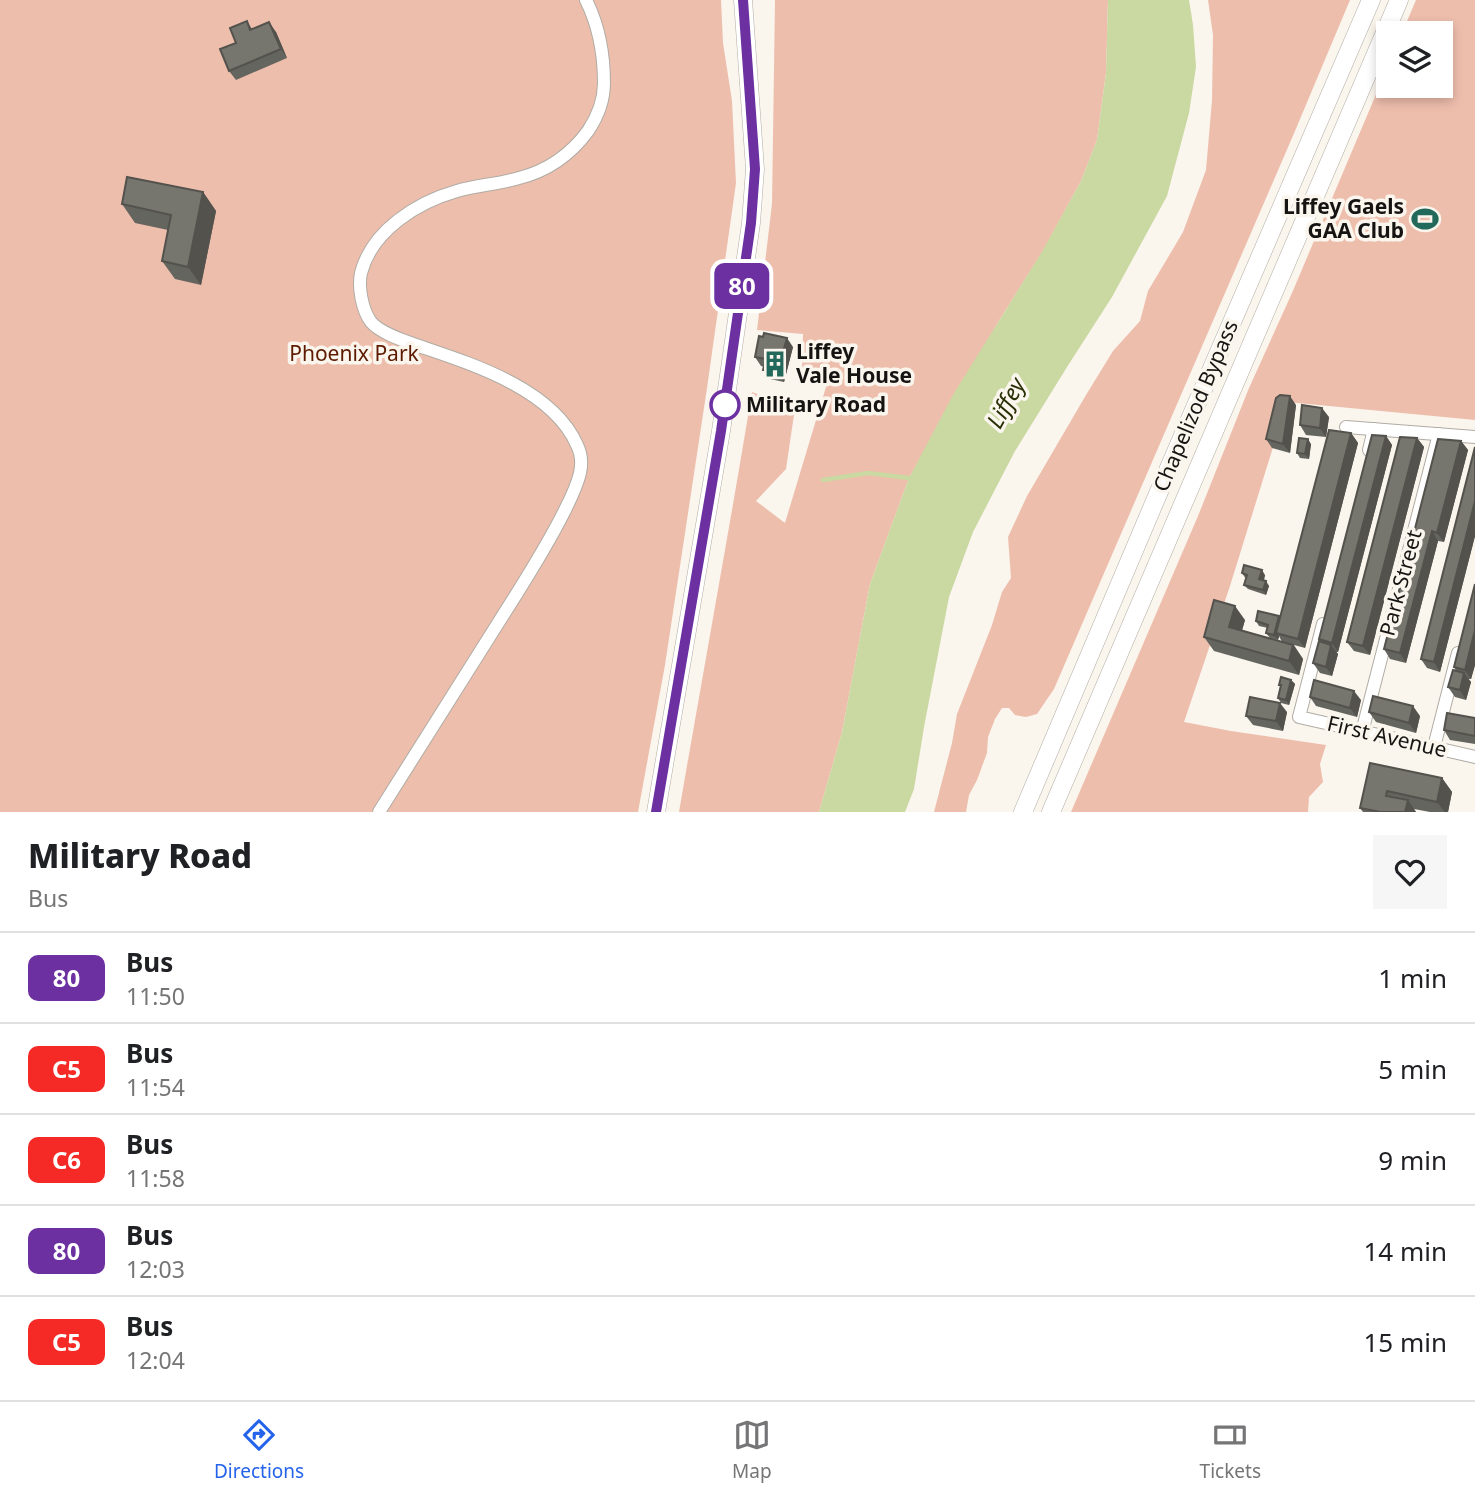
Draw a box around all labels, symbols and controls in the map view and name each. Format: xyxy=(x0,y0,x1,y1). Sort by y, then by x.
map controls xyxy=(1376,21,1453,98)
button: layers xyxy=(1376,21,1453,98)
place label: Liffey Gaels GAA Club xyxy=(1283,192,1404,244)
sports icon: Liffey Gaels GAA Club xyxy=(1410,204,1440,234)
line badge: 80 xyxy=(710,263,774,309)
text: 80 xyxy=(728,269,756,302)
street label: Chapelizod Bypass xyxy=(1146,316,1244,496)
place label: Liffey Vale House xyxy=(796,337,912,389)
park label: Phoenix Park xyxy=(289,339,420,367)
building icon: Liffey Vale House xyxy=(760,349,790,379)
water label: Liffey xyxy=(978,370,1033,434)
marker: Military Road xyxy=(710,390,740,420)
place label: Military Road xyxy=(746,390,886,418)
street label: Park Street xyxy=(1372,526,1428,639)
street label: First Avenue xyxy=(1325,709,1450,763)
text: Military Road xyxy=(28,833,252,878)
button: heart xyxy=(1373,835,1447,909)
text: Bus xyxy=(28,882,68,914)
text: Bus xyxy=(126,944,173,980)
text: 1 min xyxy=(1378,960,1447,996)
text: 80 xyxy=(53,961,80,994)
text: 11:50 xyxy=(126,980,185,1012)
text: Bus xyxy=(126,1035,173,1071)
text: 5 min xyxy=(1378,1051,1447,1087)
text: C5 xyxy=(52,1052,81,1085)
text: 11:54 xyxy=(126,1071,185,1103)
text: Bus xyxy=(126,1126,173,1162)
text: 9 min xyxy=(1378,1142,1447,1178)
text: C6 xyxy=(52,1143,81,1176)
text: 11:58 xyxy=(126,1162,185,1194)
text: Bus xyxy=(126,1217,173,1253)
text: 14 min xyxy=(1363,1233,1447,1269)
text: 80 xyxy=(53,1234,80,1267)
text: 12:03 xyxy=(126,1253,185,1285)
text: Bus xyxy=(126,1308,173,1344)
text: 15 min xyxy=(1363,1324,1447,1360)
text: C5 xyxy=(52,1325,81,1358)
text: 12:04 xyxy=(126,1344,185,1376)
tab: Directions xyxy=(214,1416,304,1484)
tab: Map xyxy=(732,1416,772,1484)
tab: Tickets xyxy=(1200,1416,1261,1484)

